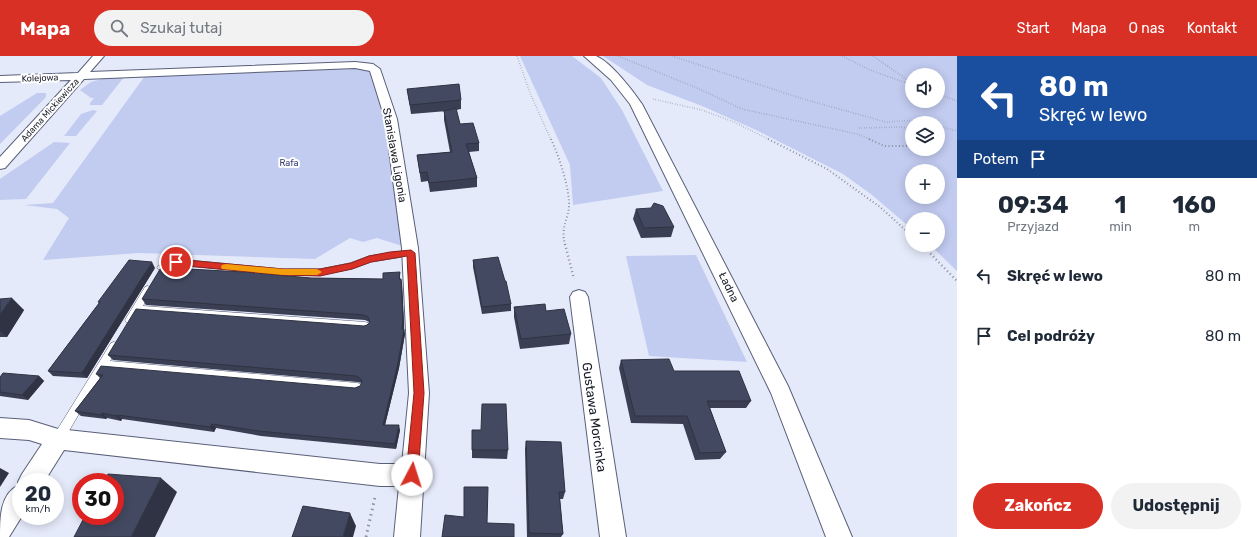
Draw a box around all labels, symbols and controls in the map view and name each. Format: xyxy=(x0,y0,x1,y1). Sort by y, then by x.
search box xyxy=(94,10,374,46)
text: Mapa xyxy=(20,17,70,40)
icon: search xyxy=(108,17,130,39)
text: Szukaj tutaj xyxy=(140,19,222,37)
text: Start xyxy=(1017,20,1049,37)
text: Mapa xyxy=(1071,20,1106,37)
text: O nas xyxy=(1128,20,1165,37)
text: Kontakt xyxy=(1187,20,1237,37)
map controls xyxy=(905,68,945,252)
button: sound xyxy=(905,68,945,108)
text: 80 m xyxy=(1039,70,1109,103)
street label: Kolejowa xyxy=(21,72,59,84)
icon: left xyxy=(973,72,1025,124)
street label: Adama Mickiewicza xyxy=(19,76,81,144)
text: Skręć w lewo xyxy=(1039,104,1147,126)
street label: Stanisława Ligonia xyxy=(380,107,409,203)
button: layers xyxy=(905,116,945,156)
icon: arrive xyxy=(1027,148,1049,170)
text: Potem xyxy=(973,150,1019,168)
park label: Rafa xyxy=(279,158,299,168)
button: + xyxy=(905,164,945,204)
text: 09:34 xyxy=(998,191,1069,219)
text: 1 xyxy=(1115,191,1126,219)
text: 160 xyxy=(1172,191,1216,219)
button: − xyxy=(905,212,945,252)
text: Przyjazd xyxy=(1007,219,1059,234)
text: min xyxy=(1109,219,1132,234)
text: m xyxy=(1189,219,1200,234)
pin xyxy=(159,245,193,279)
icon: arrive xyxy=(165,251,187,273)
icon: left xyxy=(973,265,995,287)
text: Skręć w lewo xyxy=(1007,267,1103,285)
text: 80 m xyxy=(1205,267,1241,285)
street label: Ładna xyxy=(716,270,741,304)
icon: arrive xyxy=(973,325,995,347)
text: Cel podróży xyxy=(1007,327,1095,345)
text: 80 m xyxy=(1205,327,1241,345)
street label: Gustawa Morcinka xyxy=(579,361,610,473)
position arrow xyxy=(391,454,433,496)
speed limit sign: 30 xyxy=(72,473,124,525)
text: 20 xyxy=(25,482,51,506)
button: Zakończ xyxy=(973,483,1103,529)
button: Udostępnij xyxy=(1111,483,1241,529)
text: km/h xyxy=(26,503,50,515)

